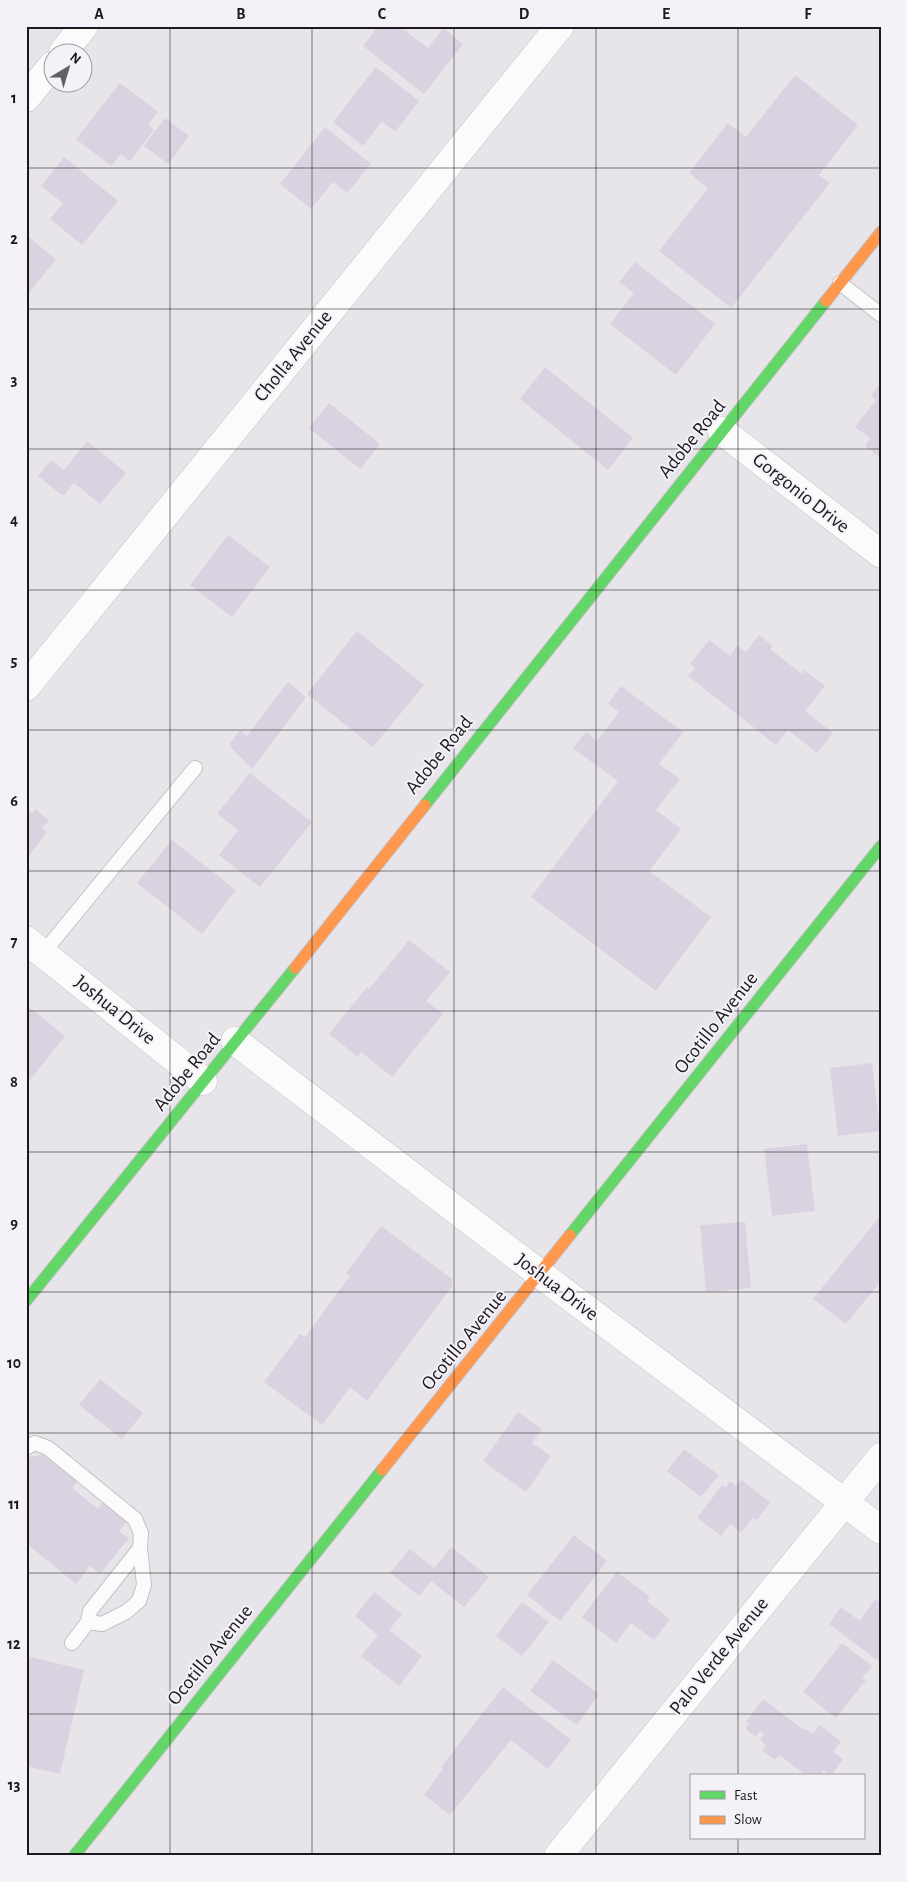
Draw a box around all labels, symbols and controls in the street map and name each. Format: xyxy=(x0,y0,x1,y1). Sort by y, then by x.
text: A xyxy=(94,6,104,22)
text: B xyxy=(236,6,246,22)
text: C xyxy=(378,6,387,22)
text: D xyxy=(519,6,530,22)
text: E xyxy=(662,6,670,22)
text: F xyxy=(804,6,812,22)
north arrow xyxy=(42,42,92,92)
text: N xyxy=(67,50,84,67)
text: 1 xyxy=(11,90,17,106)
text: 2 xyxy=(10,231,18,247)
street label: Cholla Avenue xyxy=(250,306,336,406)
text: 3 xyxy=(11,372,18,388)
street label: Adobe Road xyxy=(655,396,729,482)
street label: Gorgonio Drive xyxy=(749,449,853,537)
text: 4 xyxy=(10,512,18,528)
text: 5 xyxy=(11,653,18,669)
street label: Adobe Road xyxy=(402,712,476,798)
text: 6 xyxy=(10,793,18,809)
text: 7 xyxy=(11,934,18,950)
street label: Ocotillo Avenue xyxy=(670,968,762,1078)
street label: Joshua Drive xyxy=(71,971,159,1049)
street label: Adobe Road xyxy=(150,1029,224,1115)
text: 8 xyxy=(10,1074,18,1090)
text: 9 xyxy=(10,1215,18,1231)
street label: Joshua Drive xyxy=(512,1250,602,1324)
street label: Ocotillo Avenue xyxy=(418,1286,510,1394)
text: 10 xyxy=(7,1355,21,1371)
text: 11 xyxy=(8,1496,20,1512)
street label: Palo Verde Avenue xyxy=(666,1594,772,1718)
street label: Ocotillo Avenue xyxy=(164,1601,256,1709)
text: 12 xyxy=(7,1636,21,1652)
legend xyxy=(690,1774,864,1840)
text: 13 xyxy=(8,1777,20,1793)
text: Fast xyxy=(734,1788,758,1803)
text: Slow xyxy=(734,1812,762,1827)

